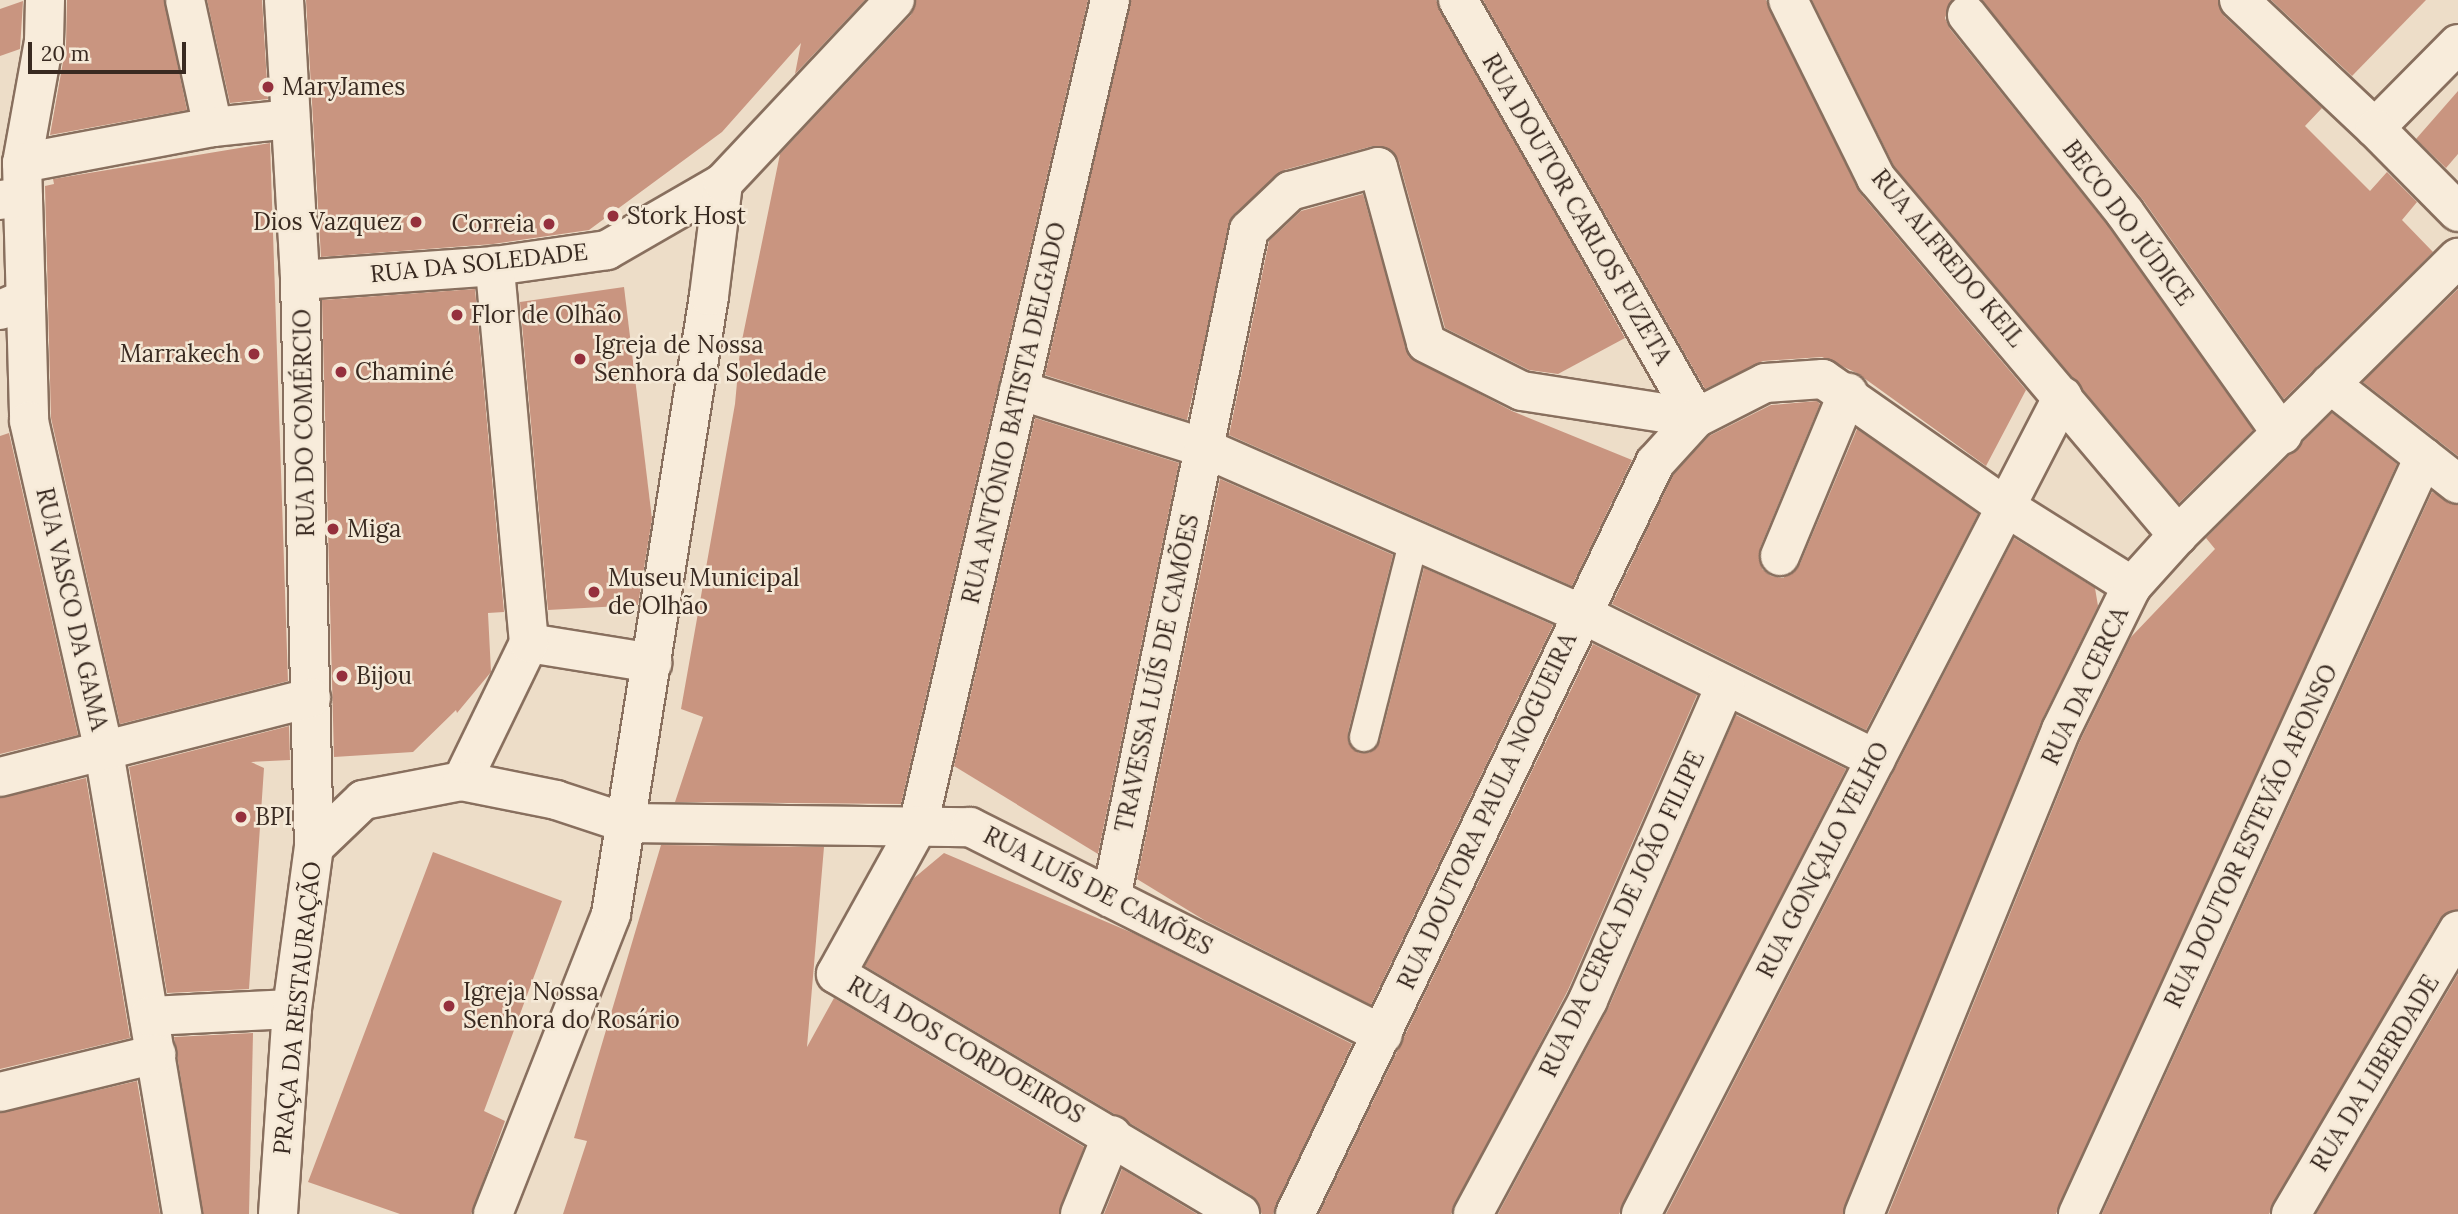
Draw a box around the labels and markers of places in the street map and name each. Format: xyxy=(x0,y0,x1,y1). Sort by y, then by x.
place label: MaryJames xyxy=(282,73,405,101)
marker: MaryJames xyxy=(260,79,276,95)
place label: Stork Host xyxy=(627,202,746,230)
place label: Dios Vazquez xyxy=(253,208,402,236)
marker: Stork Host xyxy=(605,208,621,224)
place label: Correia xyxy=(451,210,535,238)
marker: Dios Vazquez xyxy=(408,214,424,230)
marker: Correia xyxy=(541,216,557,232)
place label: Flor de Olhão xyxy=(471,301,621,329)
marker: Flor de Olhão xyxy=(449,307,465,323)
place label: Igreja de Nossa Senhora da Soledade xyxy=(594,331,827,387)
place label: Marrakech xyxy=(120,340,240,368)
marker: Marrakech xyxy=(246,346,262,362)
marker: Igreja de Nossa Senhora da Soledade xyxy=(572,351,588,367)
place label: Chaminé xyxy=(355,358,454,386)
marker: Chaminé xyxy=(333,364,349,380)
place label: Miga xyxy=(347,515,401,543)
marker: Miga xyxy=(325,521,341,537)
place label: Museu Municipal de Olhão xyxy=(608,564,800,620)
marker: Museu Municipal de Olhão xyxy=(586,584,602,600)
place label: Bijou xyxy=(356,662,412,690)
marker: Bijou xyxy=(334,668,350,684)
place label: BPI xyxy=(255,803,292,831)
marker: BPI xyxy=(233,809,249,825)
place label: Igreja Nossa Senhora do Rosário xyxy=(463,978,680,1034)
marker: Igreja Nossa Senhora do Rosário xyxy=(441,998,457,1014)

